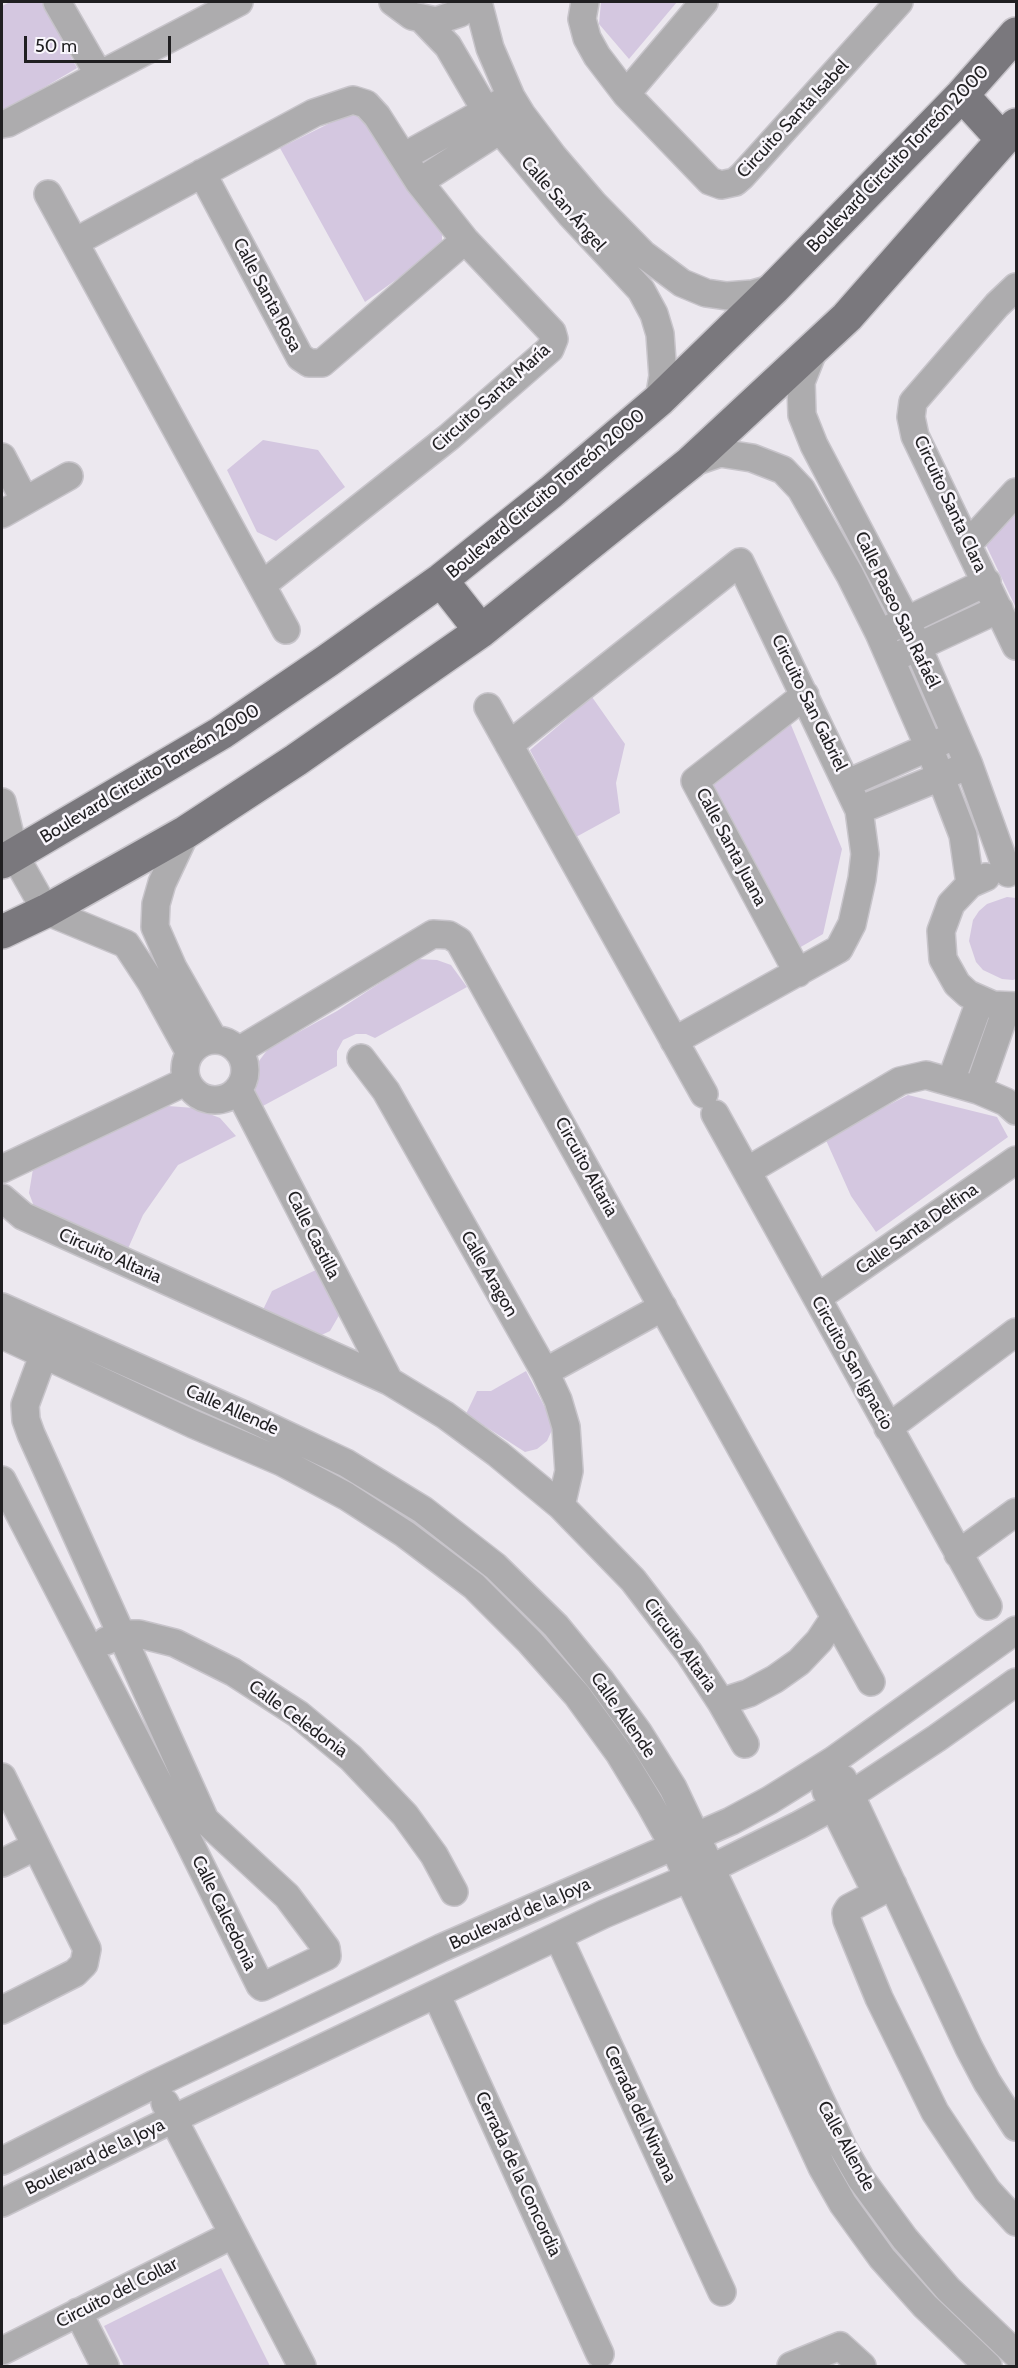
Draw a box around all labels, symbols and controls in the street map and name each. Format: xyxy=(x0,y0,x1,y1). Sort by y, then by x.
scale bar xyxy=(27,24,174,62)
text: 50 m xyxy=(35,35,77,57)
street label: Circuito Santa Isabel xyxy=(733,55,853,183)
street label: Boulevard Circuito Torreón 2000 xyxy=(803,61,993,257)
street label: Calle San Ángel xyxy=(516,152,610,256)
street label: Calle Santa Rosa xyxy=(228,234,306,356)
street label: Circuito Santa María xyxy=(428,339,554,457)
street label: Boulevard Circuito Torreón 2000 xyxy=(442,405,650,583)
street label: Circuito Santa Clara xyxy=(909,432,991,576)
street label: Calle Paseo San Rafaél xyxy=(850,528,944,692)
street label: Circuito San Gabriel xyxy=(767,631,851,775)
street label: Boulevard Circuito Torreón 2000 xyxy=(36,700,264,848)
street label: Calle Santa Juana xyxy=(691,784,771,910)
street label: Circuito Altaria xyxy=(550,1114,622,1220)
street label: Calle Santa Delfina xyxy=(852,1179,982,1279)
street label: Calle Castilla xyxy=(282,1188,344,1282)
street label: Circuito Altaria xyxy=(55,1224,165,1288)
street label: Calle Aragon xyxy=(456,1227,522,1321)
street label: Circuito San Ignacio xyxy=(806,1292,898,1434)
street label: Calle Allende xyxy=(182,1380,282,1440)
street label: Circuito Altaria xyxy=(639,1594,721,1696)
street label: Calle Allende xyxy=(586,1668,660,1762)
street label: Calle Celedonia xyxy=(244,1676,352,1762)
street label: Calle Calcedonia xyxy=(187,1852,261,1974)
street label: Boulevard de la Joya xyxy=(446,1873,594,1955)
street label: Cerrada del Nirvana xyxy=(599,2042,681,2186)
street label: Cerrada de la Concordia xyxy=(470,2088,566,2260)
street label: Calle Allende xyxy=(812,2097,880,2195)
street label: Boulevard de la Joya xyxy=(22,2114,168,2200)
street label: Circuito del Collar xyxy=(53,2253,181,2333)

